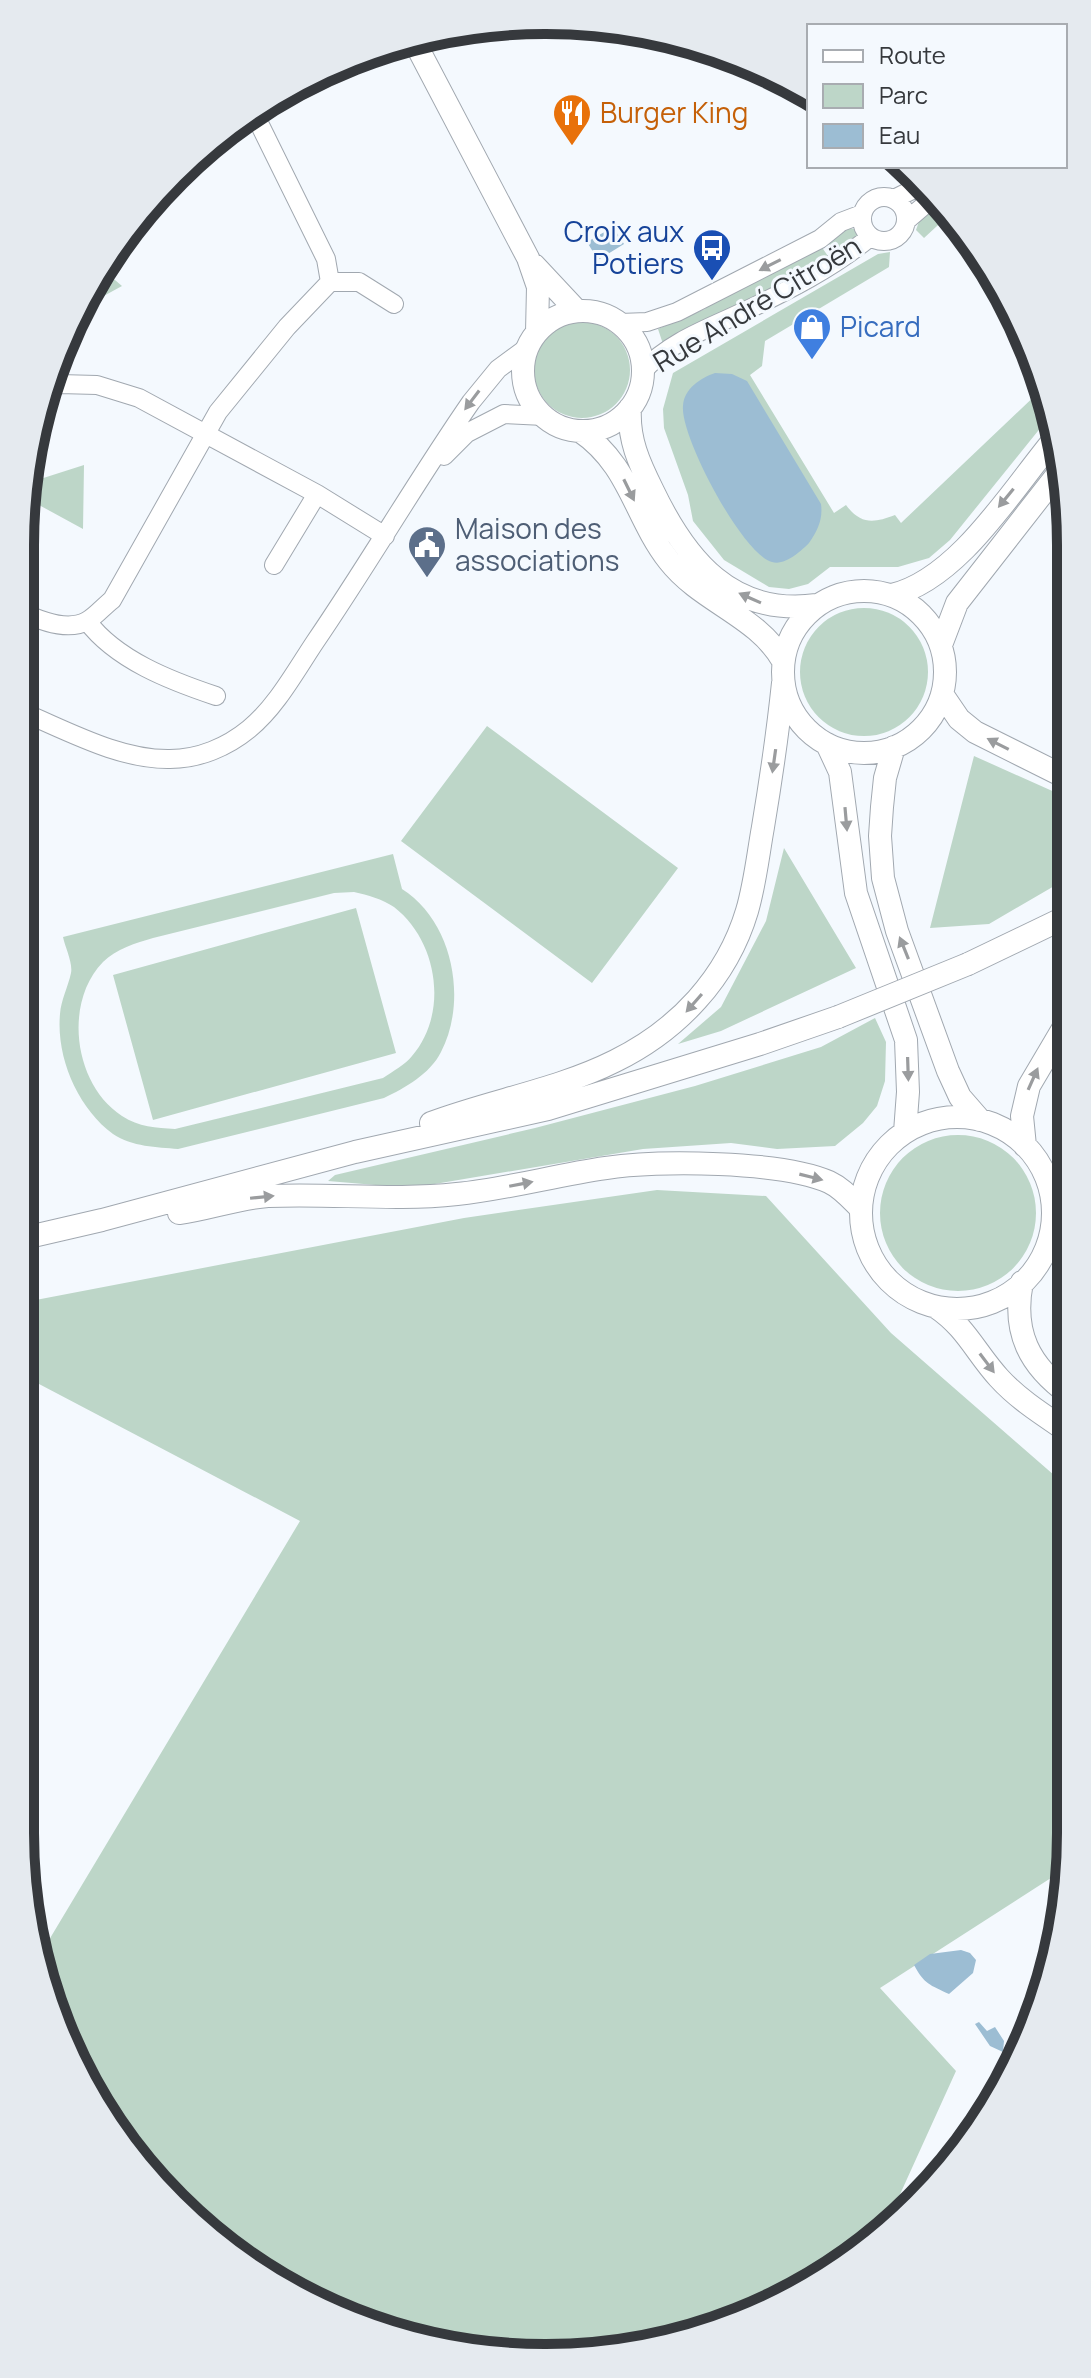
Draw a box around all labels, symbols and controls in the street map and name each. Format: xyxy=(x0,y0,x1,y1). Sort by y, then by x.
legend xyxy=(807,24,1067,168)
text: Route xyxy=(879,38,946,71)
text: Parc xyxy=(879,78,928,111)
restaurant icon: Burger King xyxy=(551,92,593,147)
place label: Burger King xyxy=(600,93,748,131)
text: Eau xyxy=(879,118,920,151)
place label: Croix aux Potiers xyxy=(564,212,684,282)
street label: Rue André Citroën xyxy=(646,226,867,380)
bus stop icon: Croix aux Potiers xyxy=(691,227,733,282)
one-way arrow xyxy=(758,259,781,272)
shop icon: Picard xyxy=(791,306,833,361)
place label: Picard xyxy=(840,307,921,345)
one-way arrow xyxy=(465,390,481,410)
one-way arrow xyxy=(622,478,636,501)
one-way arrow xyxy=(999,488,1015,508)
place label: Maison des associations xyxy=(455,509,619,579)
public building icon: Maison des associations xyxy=(406,524,448,579)
one-way arrow xyxy=(738,591,762,604)
one-way arrow xyxy=(986,738,1009,751)
one-way arrow xyxy=(767,748,780,773)
one-way arrow xyxy=(840,807,853,832)
one-way arrow xyxy=(897,936,910,960)
one-way arrow xyxy=(686,993,703,1013)
one-way arrow xyxy=(901,1057,914,1082)
one-way arrow xyxy=(1026,1067,1039,1091)
one-way arrow xyxy=(799,1171,824,1183)
one-way arrow xyxy=(509,1177,534,1190)
one-way arrow xyxy=(250,1191,275,1204)
one-way arrow xyxy=(978,1353,994,1373)

